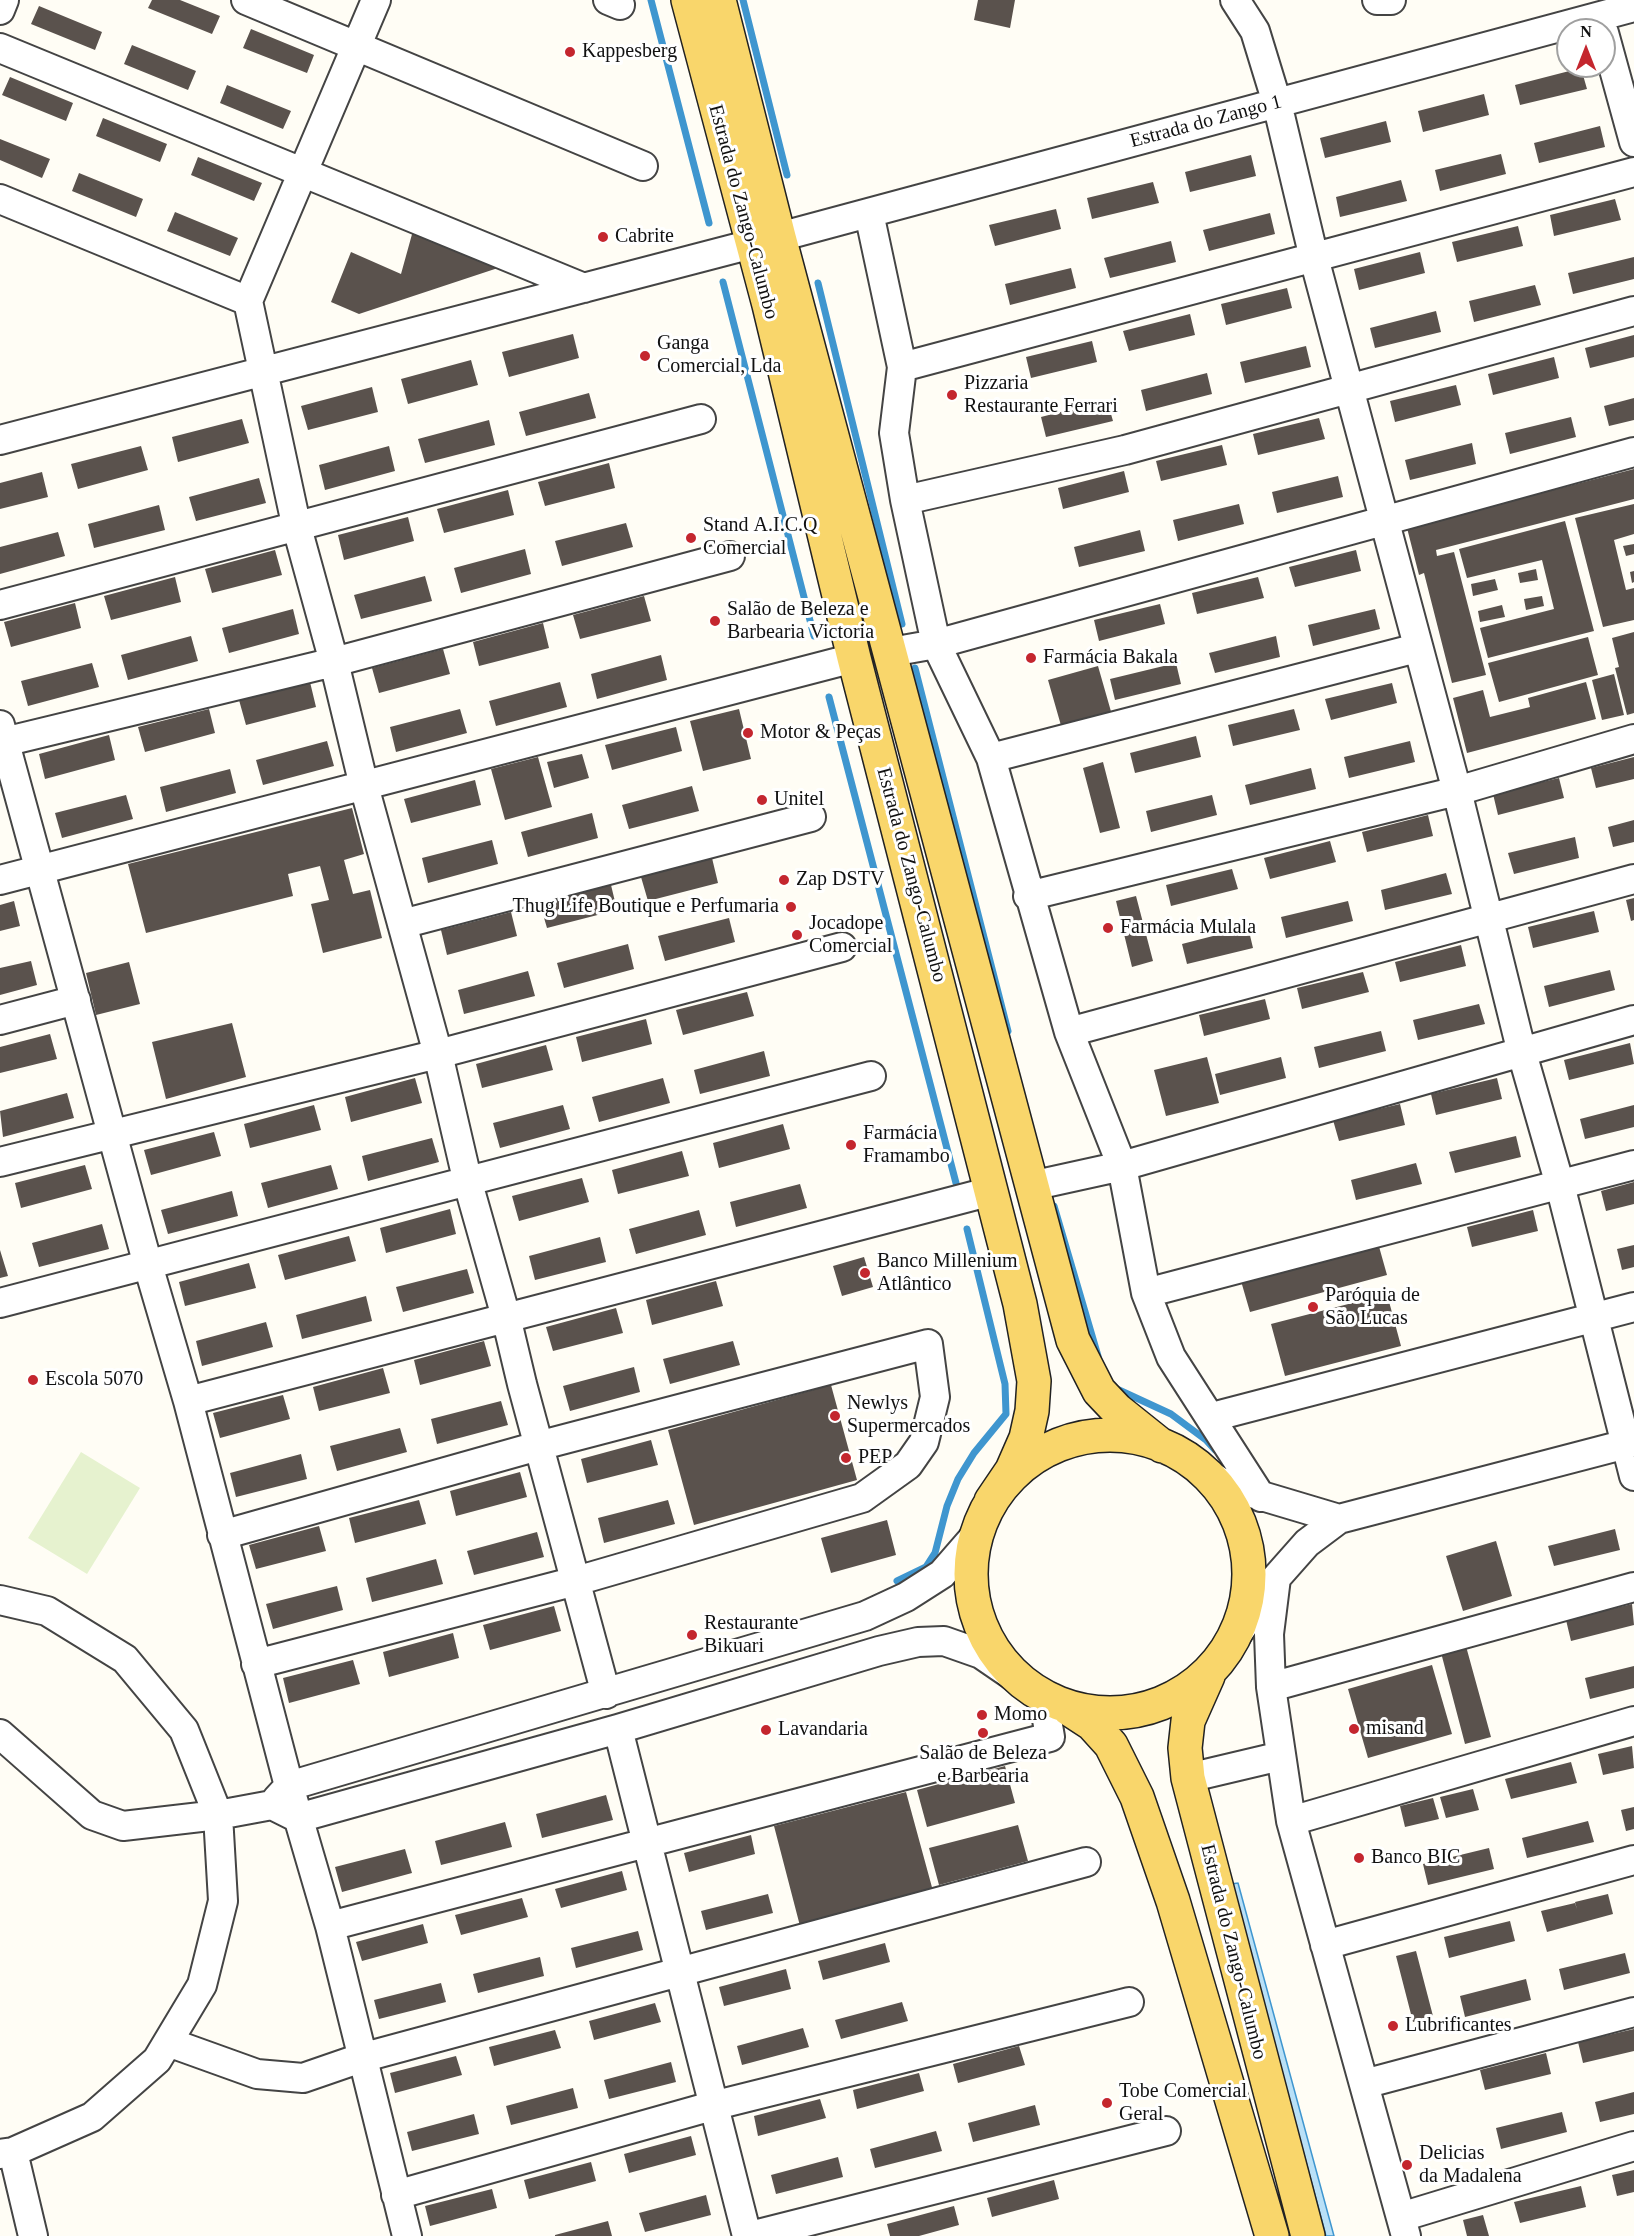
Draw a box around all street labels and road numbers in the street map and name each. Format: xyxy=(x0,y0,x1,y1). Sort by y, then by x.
street label: Estrada do Zango 1 xyxy=(1128,90,1284,154)
street label: Estrada do Zango-Calumbo xyxy=(703,102,783,322)
street label: Estrada do Zango-Calumbo xyxy=(871,765,951,985)
street label: Estrada do Zango-Calumbo xyxy=(1195,1842,1271,2062)

